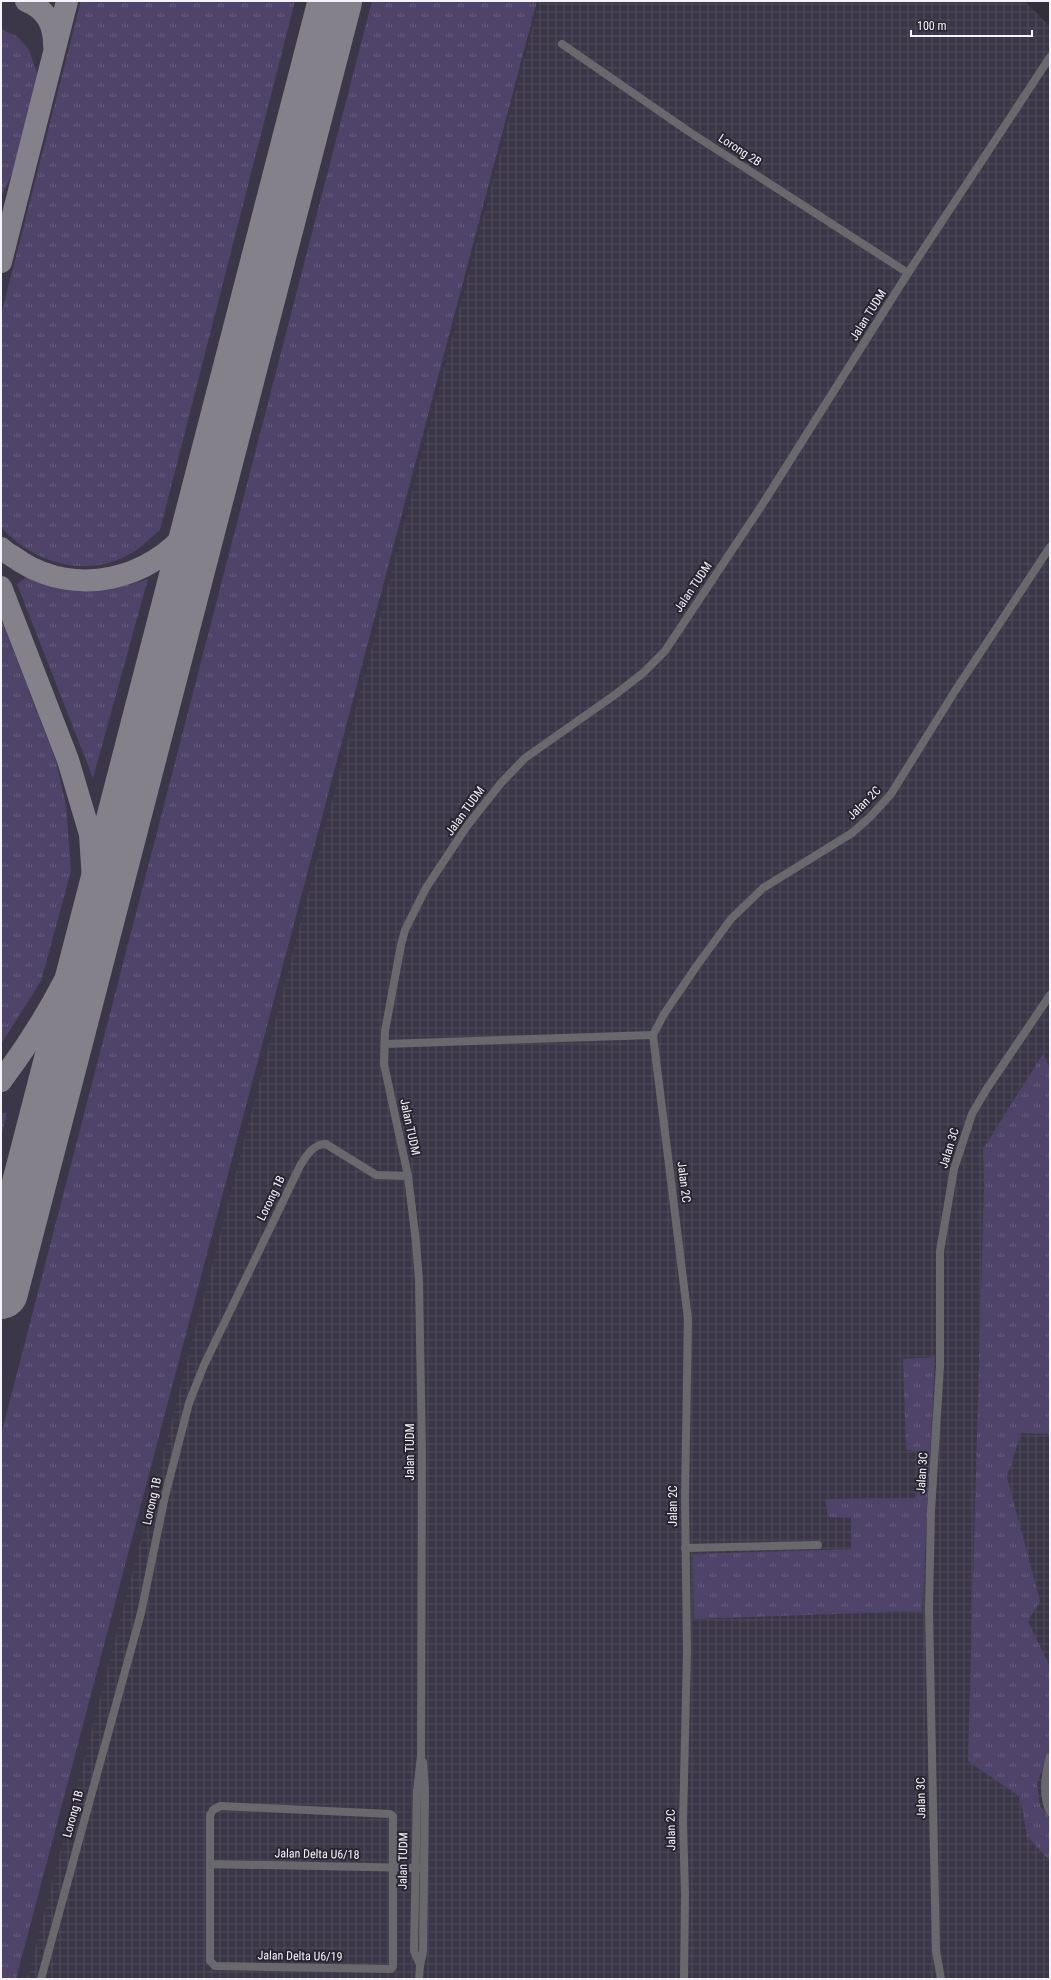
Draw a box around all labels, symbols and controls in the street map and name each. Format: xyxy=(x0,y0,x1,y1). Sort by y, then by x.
scale bar xyxy=(911,12,1032,38)
text: 100 m xyxy=(917,19,947,33)
street label: Lorong 2B xyxy=(716,131,764,169)
street label: Jalan TUDM xyxy=(847,287,889,343)
street label: Jalan TUDM xyxy=(671,559,715,615)
street label: Jalan 2C xyxy=(844,783,884,823)
street label: Jalan TUDM xyxy=(443,784,487,838)
street label: Jalan TUDM xyxy=(397,1098,423,1156)
street label: Jalan 3C xyxy=(936,1126,962,1170)
street label: Jalan 2C xyxy=(675,1161,693,1204)
street label: Lorong 1B xyxy=(254,1173,288,1223)
street label: Jalan TUDM xyxy=(403,1423,417,1481)
street label: Jalan 3C xyxy=(914,1452,930,1494)
street label: Lorong 1B xyxy=(140,1476,164,1526)
street label: Jalan 2C xyxy=(666,1485,680,1527)
street label: Jalan 3C xyxy=(914,1777,928,1819)
street label: Lorong 1B xyxy=(60,1789,86,1839)
street label: Jalan 2C xyxy=(664,1809,678,1851)
street label: Jalan TUDM xyxy=(396,1832,410,1890)
street label: Jalan Delta U6/18 xyxy=(274,1846,360,1862)
street label: Jalan Delta U6/19 xyxy=(257,1948,343,1964)

